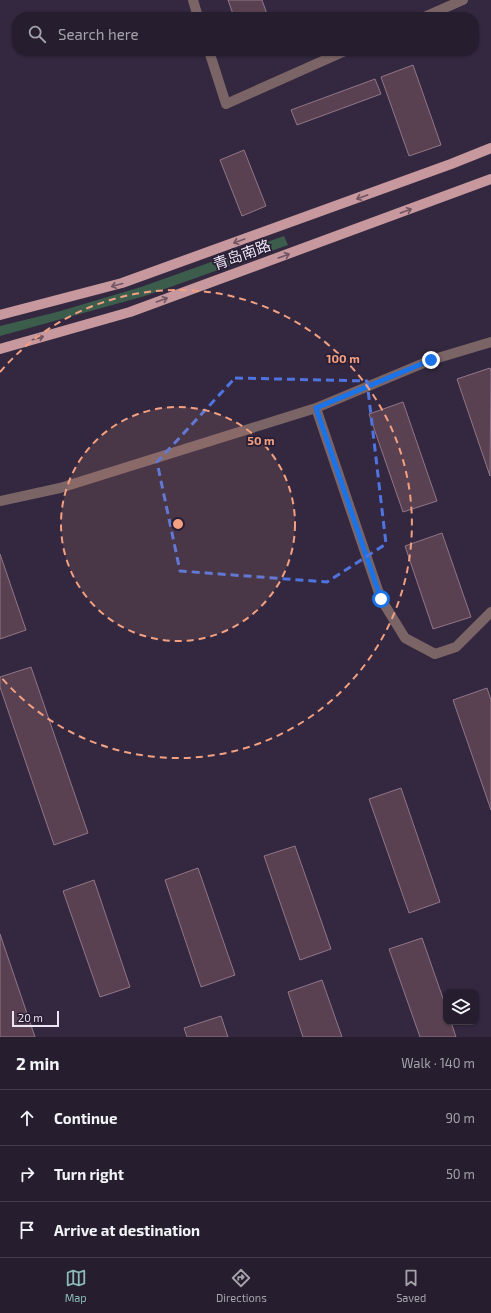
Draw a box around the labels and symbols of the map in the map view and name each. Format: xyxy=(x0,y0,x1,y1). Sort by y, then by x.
one-way arrow xyxy=(356,193,368,201)
one-way arrow xyxy=(399,207,412,214)
street label: 青岛南路 xyxy=(210,235,273,273)
one-way arrow xyxy=(234,237,246,245)
one-way arrow xyxy=(278,251,290,259)
one-way arrow xyxy=(111,281,124,289)
one-way arrow xyxy=(156,296,168,304)
one-way arrow xyxy=(31,334,44,341)
text: 100 m xyxy=(326,351,360,365)
route end xyxy=(422,351,440,369)
text: 50 m xyxy=(247,433,275,447)
centre of rings xyxy=(171,517,185,531)
route start xyxy=(372,590,390,608)
scale bar xyxy=(12,1009,59,1028)

